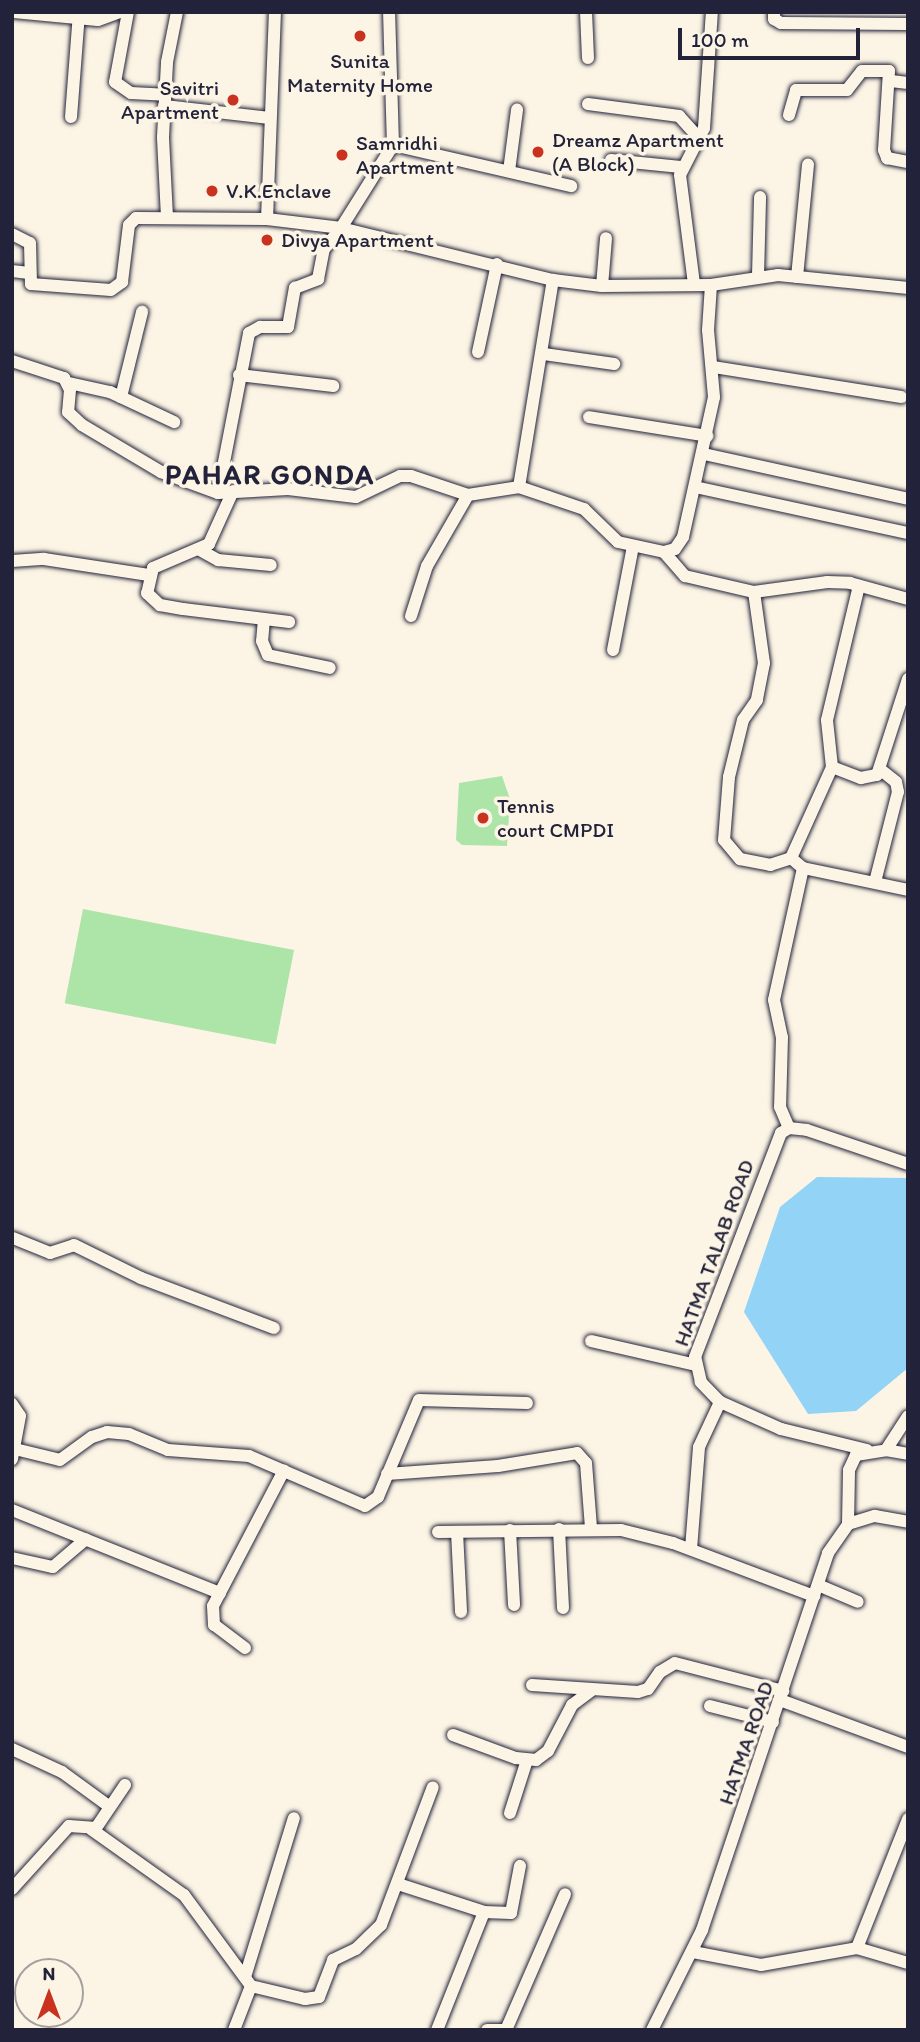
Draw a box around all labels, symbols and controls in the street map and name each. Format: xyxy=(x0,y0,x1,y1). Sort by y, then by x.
scale bar xyxy=(682,14,864,58)
marker: Sunita Maternity Home xyxy=(350,26,370,46)
text: 100 m xyxy=(691,27,749,52)
place label: Sunita Maternity Home xyxy=(287,48,433,98)
place label: Savitri Apartment xyxy=(121,75,219,125)
marker: Savitri Apartment xyxy=(225,92,241,108)
place label: Dreamz Apartment (A Block) xyxy=(552,127,724,177)
place label: Samridhi Apartment xyxy=(356,130,454,180)
marker: Dreamz Apartment (A Block) xyxy=(530,144,546,160)
marker: Samridhi Apartment xyxy=(334,147,350,163)
place label: V.K.Enclave xyxy=(226,178,331,204)
marker: V.K.Enclave xyxy=(204,183,220,199)
place label: Divya Apartment xyxy=(281,227,433,253)
marker: Divya Apartment xyxy=(259,232,275,248)
district label: PAHAR GONDA xyxy=(166,457,374,491)
place label: Tennis court CMPDI xyxy=(497,793,614,843)
marker: Tennis court CMPDI xyxy=(475,810,491,826)
street label: HATMA TALAB ROAD xyxy=(669,1157,759,1349)
street label: HATMA ROAD xyxy=(713,1678,779,1808)
north arrow xyxy=(14,1958,84,2028)
text: N xyxy=(43,1962,55,1985)

